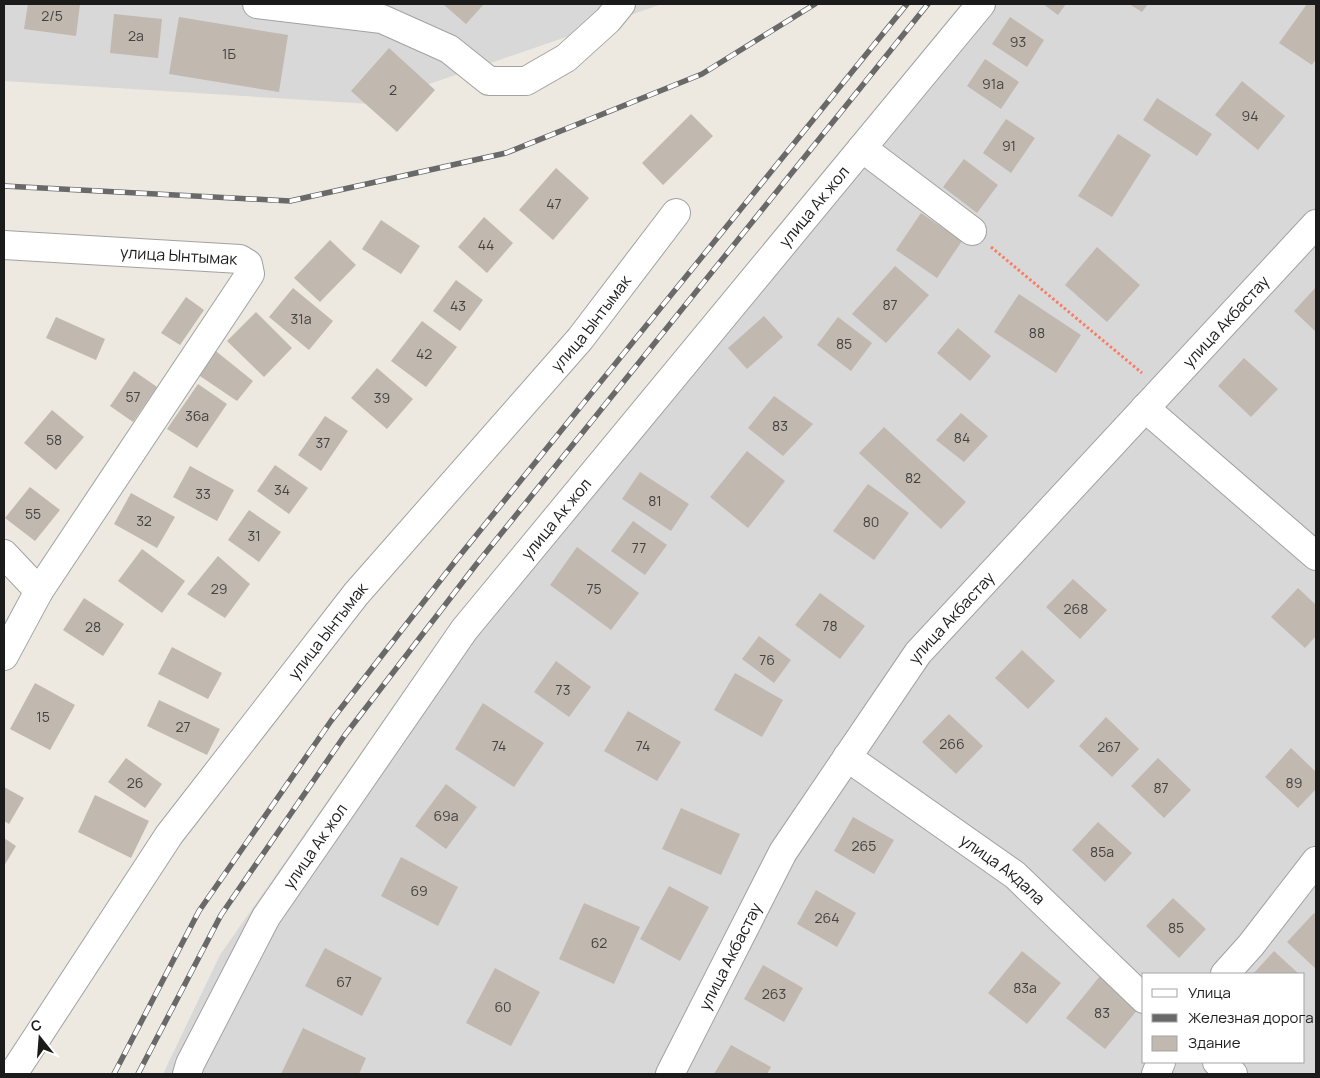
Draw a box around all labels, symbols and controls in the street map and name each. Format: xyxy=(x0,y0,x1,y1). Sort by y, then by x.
house number: 2/5 xyxy=(41,6,63,25)
house number: 2а xyxy=(128,26,144,45)
house number: 93 xyxy=(1010,32,1026,51)
house number: 1Б xyxy=(222,44,236,63)
house number: 91а xyxy=(982,74,1004,93)
house number: 2 xyxy=(389,80,397,99)
house number: 94 xyxy=(1242,106,1258,125)
house number: 91 xyxy=(1002,136,1016,155)
street label: улица Ак жол xyxy=(774,161,854,252)
house number: 47 xyxy=(546,194,562,213)
house number: 44 xyxy=(478,235,494,254)
street label: улица Ынтымак xyxy=(120,241,239,270)
street label: улица Ынтымак xyxy=(546,270,637,376)
street label: улица Акбастау xyxy=(1177,270,1274,372)
house number: 87 xyxy=(882,295,898,314)
house number: 43 xyxy=(450,296,466,315)
house number: 31а xyxy=(291,309,311,328)
house number: 88 xyxy=(1029,323,1045,342)
house number: 85 xyxy=(836,334,852,353)
house number: 42 xyxy=(416,344,432,363)
house number: 57 xyxy=(125,387,141,406)
house number: 39 xyxy=(374,388,390,407)
house number: 36а xyxy=(185,406,209,425)
house number: 83 xyxy=(772,416,788,435)
house number: 84 xyxy=(954,428,970,447)
house number: 58 xyxy=(46,430,62,449)
house number: 37 xyxy=(316,433,330,452)
house number: 82 xyxy=(905,468,921,487)
street label: улица Ак жол xyxy=(516,473,596,564)
house number: 34 xyxy=(274,480,290,499)
house number: 33 xyxy=(195,484,211,503)
house number: 81 xyxy=(648,491,662,510)
house number: 55 xyxy=(25,504,41,523)
house number: 32 xyxy=(136,511,152,530)
house number: 80 xyxy=(863,512,879,531)
house number: 31 xyxy=(247,526,261,545)
house number: 77 xyxy=(632,538,646,557)
street label: улица Акбастау xyxy=(903,566,1000,668)
street label: улица Ынтымак xyxy=(283,577,373,684)
house number: 29 xyxy=(211,579,227,598)
house number: 75 xyxy=(586,579,602,598)
house number: 268 xyxy=(1064,599,1088,618)
house number: 78 xyxy=(822,616,838,635)
house number: 28 xyxy=(85,617,101,636)
house number: 76 xyxy=(759,650,775,669)
house number: 73 xyxy=(556,680,570,699)
house number: 15 xyxy=(36,707,50,726)
house number: 27 xyxy=(175,717,191,736)
house number: 266 xyxy=(939,734,965,753)
house number: 74 xyxy=(492,736,506,755)
house number: 74 xyxy=(636,736,650,755)
house number: 267 xyxy=(1097,737,1121,756)
house number: 26 xyxy=(127,773,143,792)
house number: 89 xyxy=(1286,773,1302,792)
house number: 87 xyxy=(1153,778,1169,797)
street label: улица Ак жол xyxy=(278,799,352,893)
house number: 69а xyxy=(433,806,459,825)
street label: улица Акдала xyxy=(956,829,1050,909)
house number: 265 xyxy=(852,836,876,855)
house number: 85а xyxy=(1090,842,1114,861)
house number: 69 xyxy=(410,881,428,900)
street label: улица Акбастау xyxy=(693,898,767,1014)
house number: 264 xyxy=(815,908,839,927)
house number: 85 xyxy=(1168,918,1184,937)
house number: 62 xyxy=(591,933,607,952)
house number: 67 xyxy=(336,972,352,991)
legend xyxy=(1142,973,1305,1063)
house number: 83а xyxy=(1013,978,1037,997)
text: Улица xyxy=(1188,982,1231,1003)
house number: 263 xyxy=(762,984,786,1003)
house number: 60 xyxy=(494,997,512,1016)
house number: 83 xyxy=(1094,1003,1110,1022)
text: Железная дорога xyxy=(1188,1007,1313,1028)
north arrow xyxy=(15,1013,65,1063)
text: С xyxy=(28,1014,44,1036)
text: Здание xyxy=(1188,1032,1241,1053)

